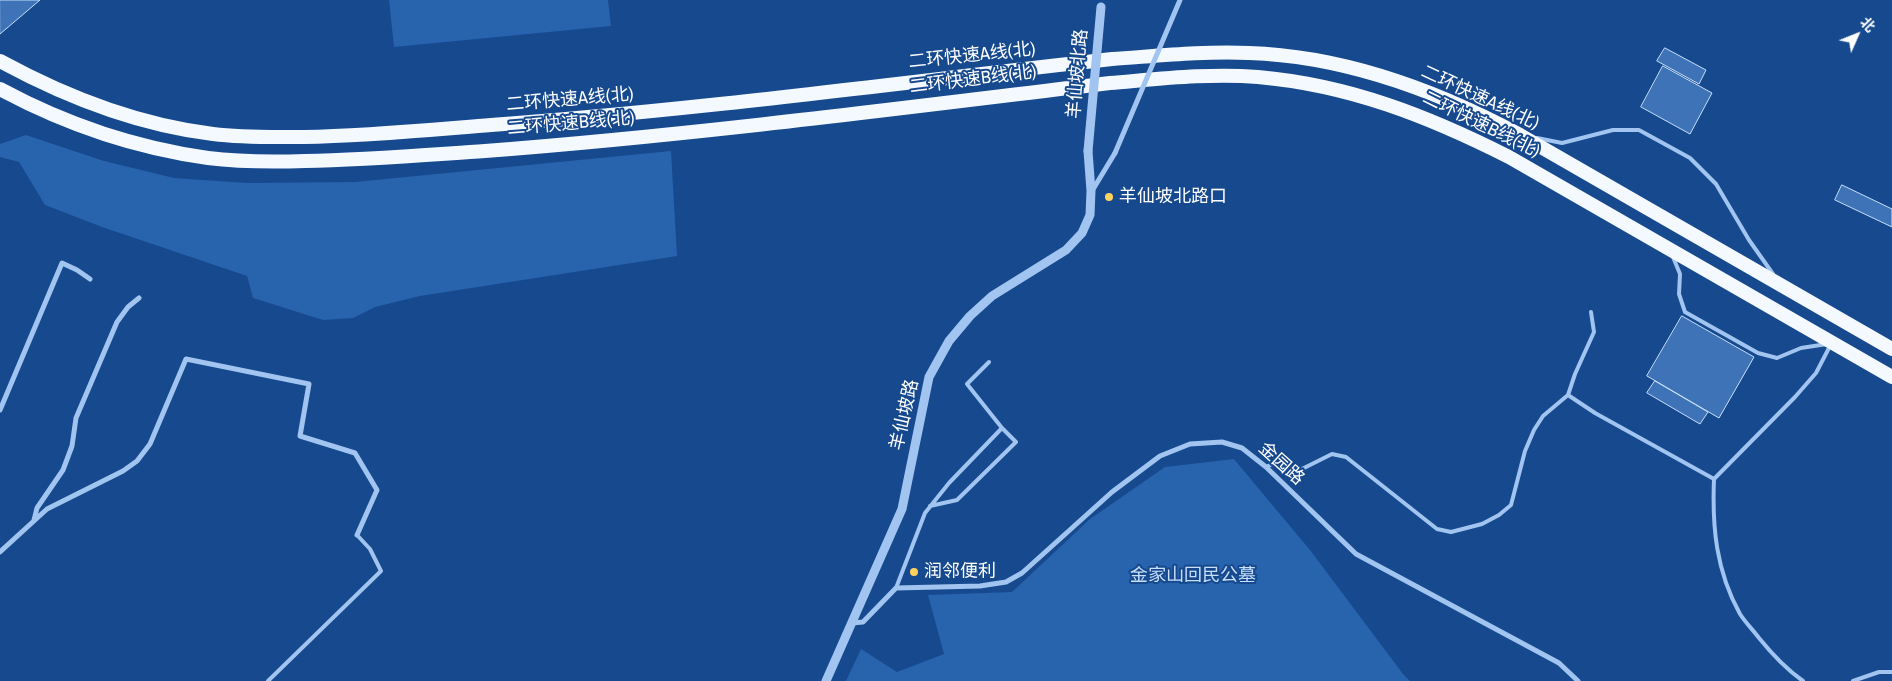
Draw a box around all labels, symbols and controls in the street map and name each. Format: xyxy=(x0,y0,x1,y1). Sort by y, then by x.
north arrow xyxy=(1832,10,1882,60)
text: 北 xyxy=(1856,13,1879,36)
street label: 羊仙坡北路 xyxy=(1063,28,1093,120)
street label: 二环快速A线(北) xyxy=(907,39,1037,73)
street label: 二环快速A线(北) xyxy=(1418,61,1542,135)
street label: 二环快速B线(北) xyxy=(908,62,1038,98)
street label: 二环快速A线(北) xyxy=(505,84,635,116)
street label: 二环快速B线(北) xyxy=(1419,87,1543,163)
street label: 二环快速B线(北) xyxy=(506,108,636,140)
place label: 羊仙坡北路口 xyxy=(1119,186,1227,208)
marker: 羊仙坡北路口 xyxy=(1103,191,1115,203)
street label: 羊仙坡路 xyxy=(886,377,924,453)
street label: 金园路 xyxy=(1254,438,1308,490)
place label: 润邻便利 xyxy=(924,561,996,583)
park label: 金家山回民公墓 xyxy=(1130,565,1256,587)
marker: 润邻便利 xyxy=(908,566,920,578)

